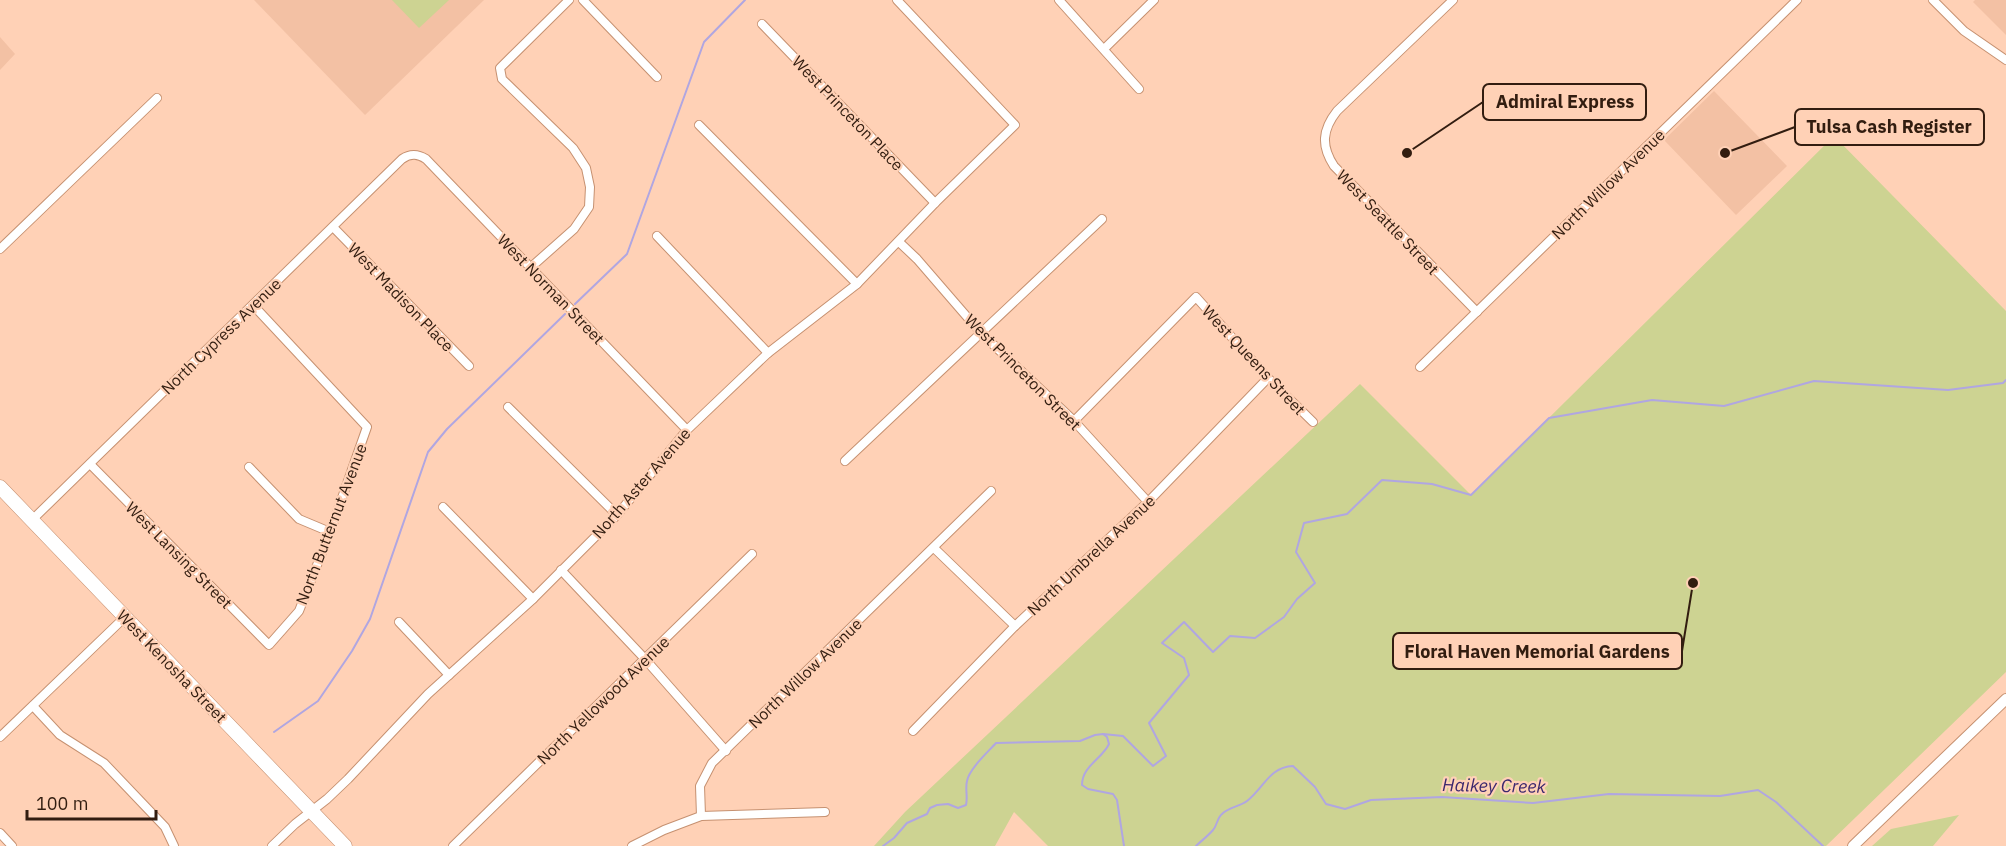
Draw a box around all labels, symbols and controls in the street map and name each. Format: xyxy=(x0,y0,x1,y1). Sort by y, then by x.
street label: West Princeton Place xyxy=(788,51,908,175)
callout: Admiral Express xyxy=(1483,84,1646,120)
text: Admiral Express xyxy=(1496,90,1634,113)
callout: Tulsa Cash Register xyxy=(1795,109,1984,145)
text: Tulsa Cash Register xyxy=(1806,115,1972,138)
street label: North Willow Avenue xyxy=(1547,125,1669,243)
street label: West Seattle Street xyxy=(1333,165,1443,279)
street label: West Norman Street xyxy=(493,230,609,348)
street label: West Madison Place xyxy=(344,238,458,356)
street label: North Cypress Avenue xyxy=(157,273,285,398)
street label: West Queens Street xyxy=(1198,301,1310,419)
street label: West Princeton Street xyxy=(961,310,1085,434)
street label: North Aster Avenue xyxy=(588,423,695,542)
street label: North Butternut Avenue xyxy=(291,440,371,607)
street label: North Umbrella Avenue xyxy=(1023,490,1159,620)
street label: West Lansing Street xyxy=(122,498,236,612)
street label: West Kenosha Street xyxy=(113,605,231,727)
street label: North Willow Avenue xyxy=(744,614,866,732)
street label: North Yellowood Avenue xyxy=(533,631,673,768)
callout: Floral Haven Memorial Gardens xyxy=(1393,633,1682,669)
text: Floral Haven Memorial Gardens xyxy=(1404,640,1670,663)
water label: Haikey Creek xyxy=(1442,773,1547,798)
scale bar xyxy=(27,783,156,821)
text: 100 m xyxy=(36,792,88,815)

